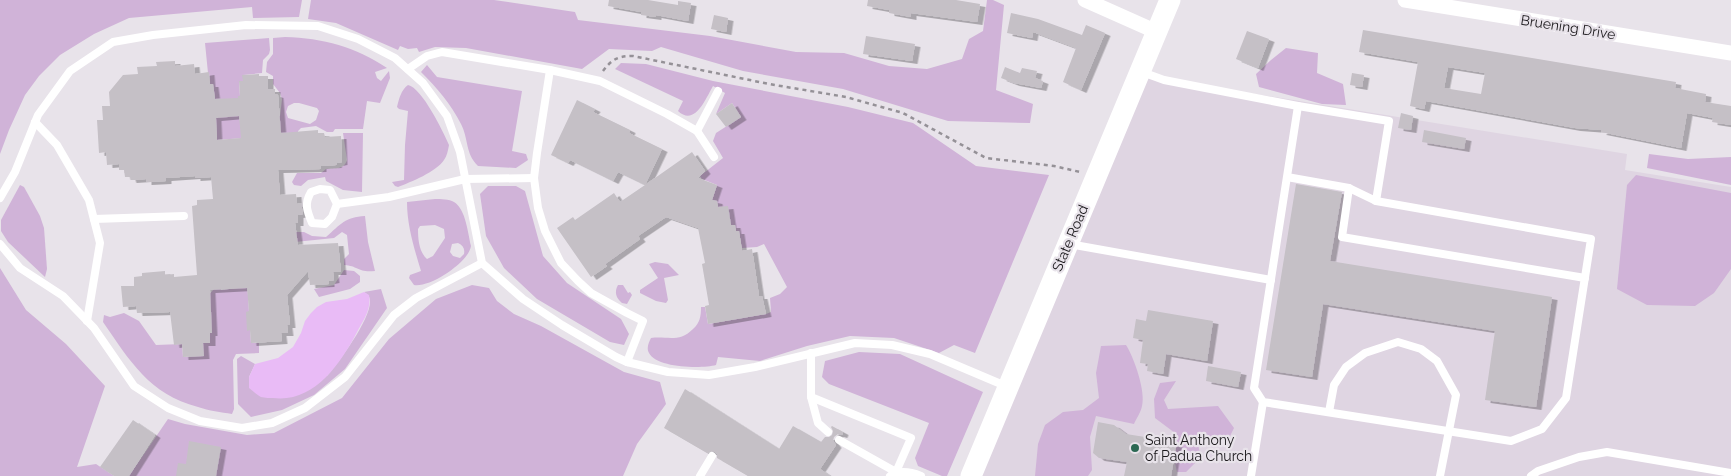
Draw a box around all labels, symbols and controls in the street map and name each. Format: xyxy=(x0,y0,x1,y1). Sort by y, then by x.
street label: Bruening Drive xyxy=(1519,12,1617,42)
street label: State Road xyxy=(1049,202,1091,274)
place label: Saint Anthony of Padua Church xyxy=(1145,432,1252,464)
marker: Saint Anthony of Padua Church xyxy=(1129,442,1141,454)

